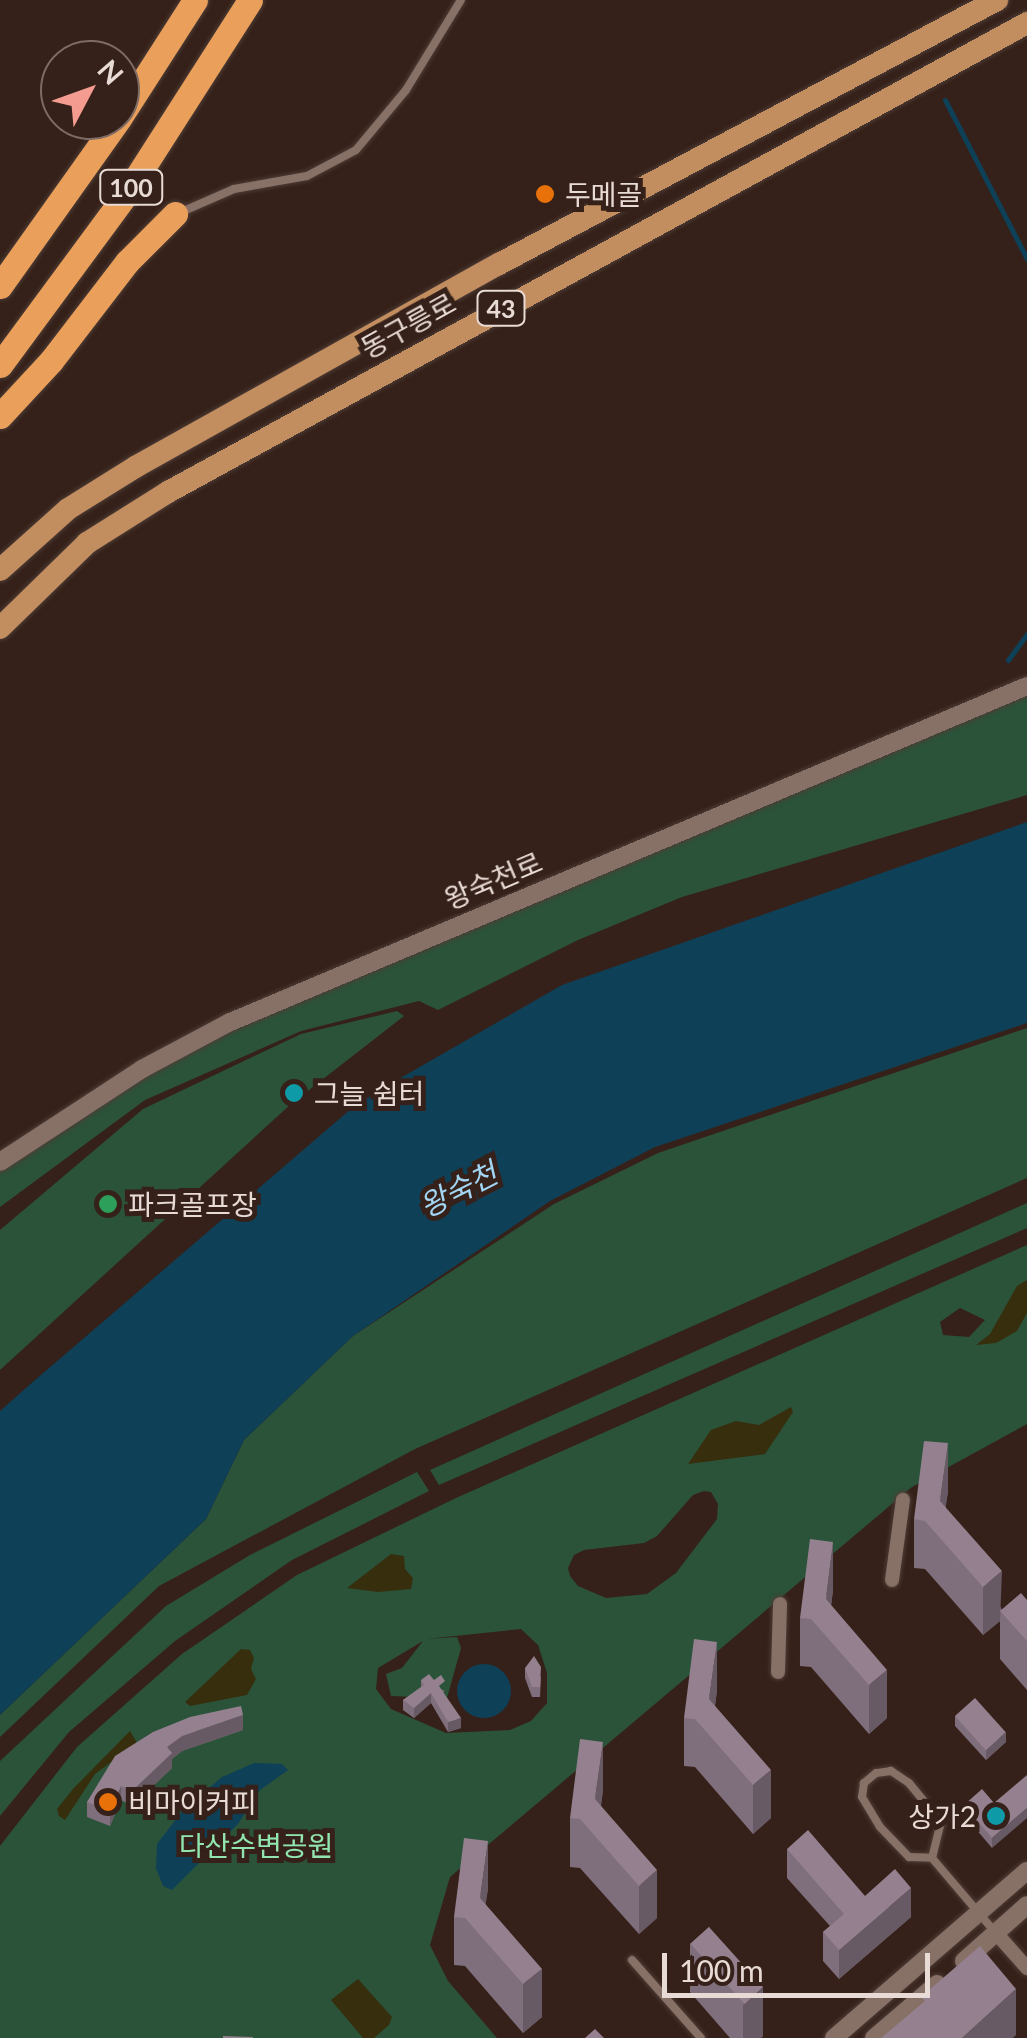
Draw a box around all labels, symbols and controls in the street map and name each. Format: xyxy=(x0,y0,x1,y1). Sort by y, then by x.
north arrow xyxy=(40,40,140,140)
text: N xyxy=(91,52,131,91)
road number: 100 xyxy=(98,167,164,207)
place label: 두메골 xyxy=(565,177,642,211)
marker: 두메골 xyxy=(534,183,556,205)
street label: 동구릉로 xyxy=(355,285,461,365)
road number: 43 xyxy=(476,288,526,328)
street label: 왕숙천로 xyxy=(439,844,547,916)
place label: 그늘 쉼터 xyxy=(314,1076,424,1110)
marker: 그늘 쉼터 xyxy=(283,1082,305,1104)
water label: 왕숙천 xyxy=(413,1154,503,1224)
place label: 파크골프장 xyxy=(128,1187,257,1221)
marker: 파크골프장 xyxy=(97,1193,119,1215)
place label: 비마이커피 xyxy=(128,1785,257,1819)
marker: 비마이커피 xyxy=(97,1791,119,1813)
place label: 상가2 xyxy=(908,1799,976,1833)
marker: 상가2 xyxy=(985,1805,1007,1827)
park label: 다산수변공원 xyxy=(179,1828,333,1862)
scale bar xyxy=(667,1933,934,1995)
text: 100 m xyxy=(679,1952,764,1988)

